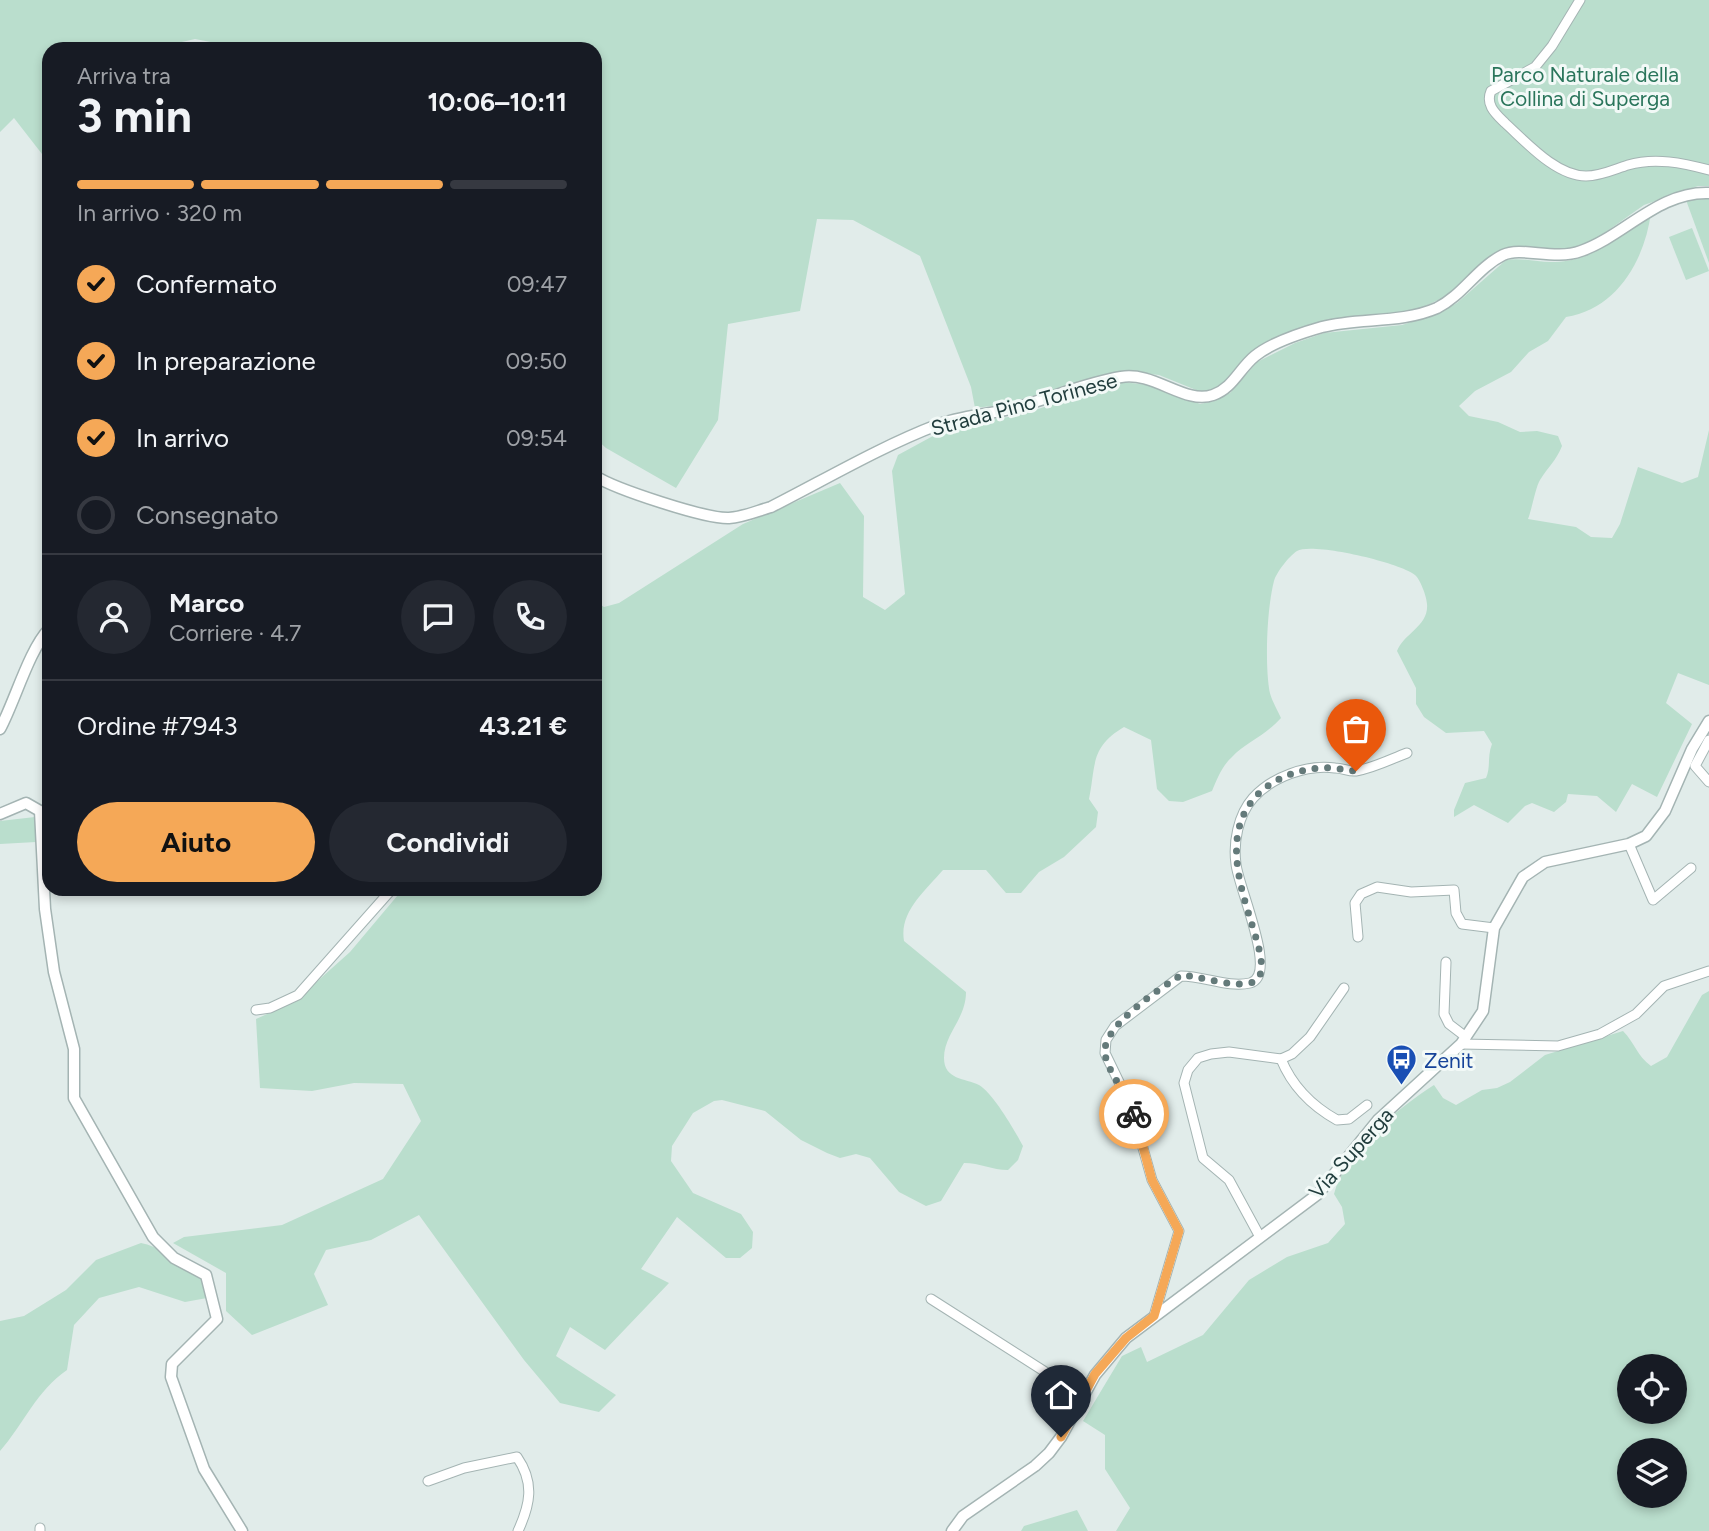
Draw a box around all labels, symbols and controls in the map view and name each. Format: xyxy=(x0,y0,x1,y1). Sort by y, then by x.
text: Arriva tra xyxy=(77,62,171,90)
park label: Parco Naturale della Collina di Superga xyxy=(1491,62,1679,111)
text: 10:06–10:11 xyxy=(428,86,567,118)
text: 3 min xyxy=(77,88,192,144)
text: In arrivo · 320 m xyxy=(77,199,242,227)
icon: check xyxy=(77,265,115,303)
text: Confermato xyxy=(136,268,277,300)
text: 09:47 xyxy=(507,270,567,298)
icon: check xyxy=(77,342,115,380)
text: In preparazione xyxy=(136,345,316,377)
text: 09:50 xyxy=(505,347,567,375)
street label: Strada Pino Torinese xyxy=(928,367,1120,441)
icon: check xyxy=(77,419,115,457)
text: In arrivo xyxy=(136,422,229,454)
text: 09:54 xyxy=(506,424,567,452)
text: Consegnato xyxy=(136,499,279,531)
button: person xyxy=(77,580,151,654)
button: chat xyxy=(401,580,475,654)
button: phone xyxy=(493,580,567,654)
text: Marco xyxy=(169,587,244,619)
text: Corriere · 4.7 xyxy=(169,619,301,647)
pin xyxy=(1326,699,1386,771)
text: Ordine #7943 xyxy=(77,710,238,742)
text: 43.21 € xyxy=(479,710,567,742)
icon: bag xyxy=(1337,710,1375,748)
button: Aiuto xyxy=(77,802,315,882)
button: Condividi xyxy=(329,802,567,882)
bus stop icon: Zenit xyxy=(1384,1043,1418,1087)
place label: Zenit xyxy=(1424,1048,1474,1073)
courier xyxy=(1099,1079,1169,1149)
icon: bike xyxy=(1115,1095,1153,1133)
street label: Via Superga xyxy=(1304,1102,1398,1204)
map controls xyxy=(1617,1354,1687,1508)
button: locate xyxy=(1617,1354,1687,1424)
pin xyxy=(1031,1365,1091,1437)
icon: home xyxy=(1042,1376,1080,1414)
button: layers xyxy=(1617,1438,1687,1508)

